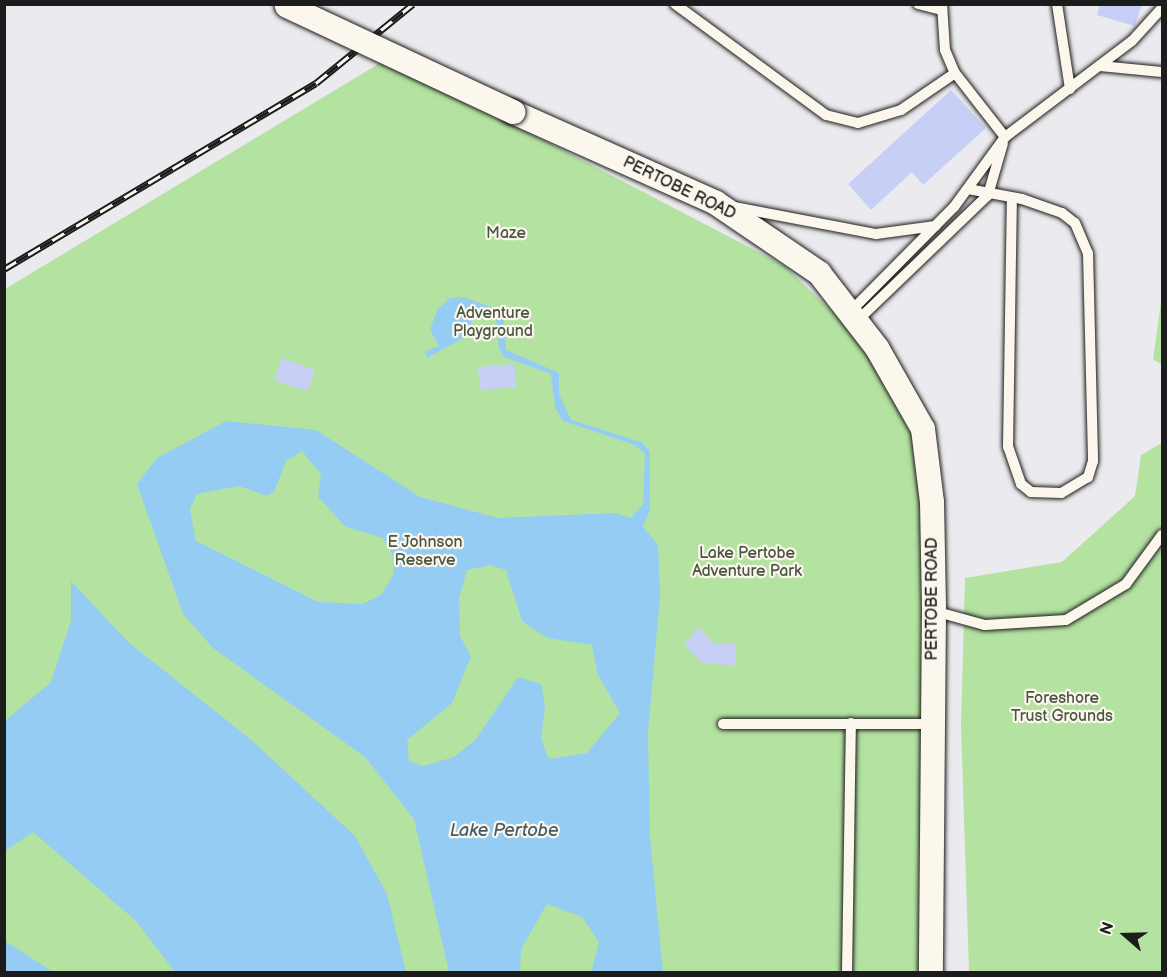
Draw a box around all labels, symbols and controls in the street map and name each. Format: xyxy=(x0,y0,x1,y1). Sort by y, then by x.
street label: PERTOBE ROAD xyxy=(619,153,739,225)
park label: Maze xyxy=(486,224,526,244)
park label: Adventure Playground xyxy=(453,304,533,342)
park label: E Johnson Reserve xyxy=(387,533,463,571)
street label: PERTOBE ROAD xyxy=(923,537,943,661)
park label: Lake Pertobe Adventure Park xyxy=(692,544,802,582)
park label: Foreshore Trust Grounds xyxy=(1011,689,1113,727)
water label: Lake Pertobe xyxy=(450,820,558,842)
north arrow xyxy=(1095,905,1155,965)
text: N xyxy=(1097,920,1119,938)

